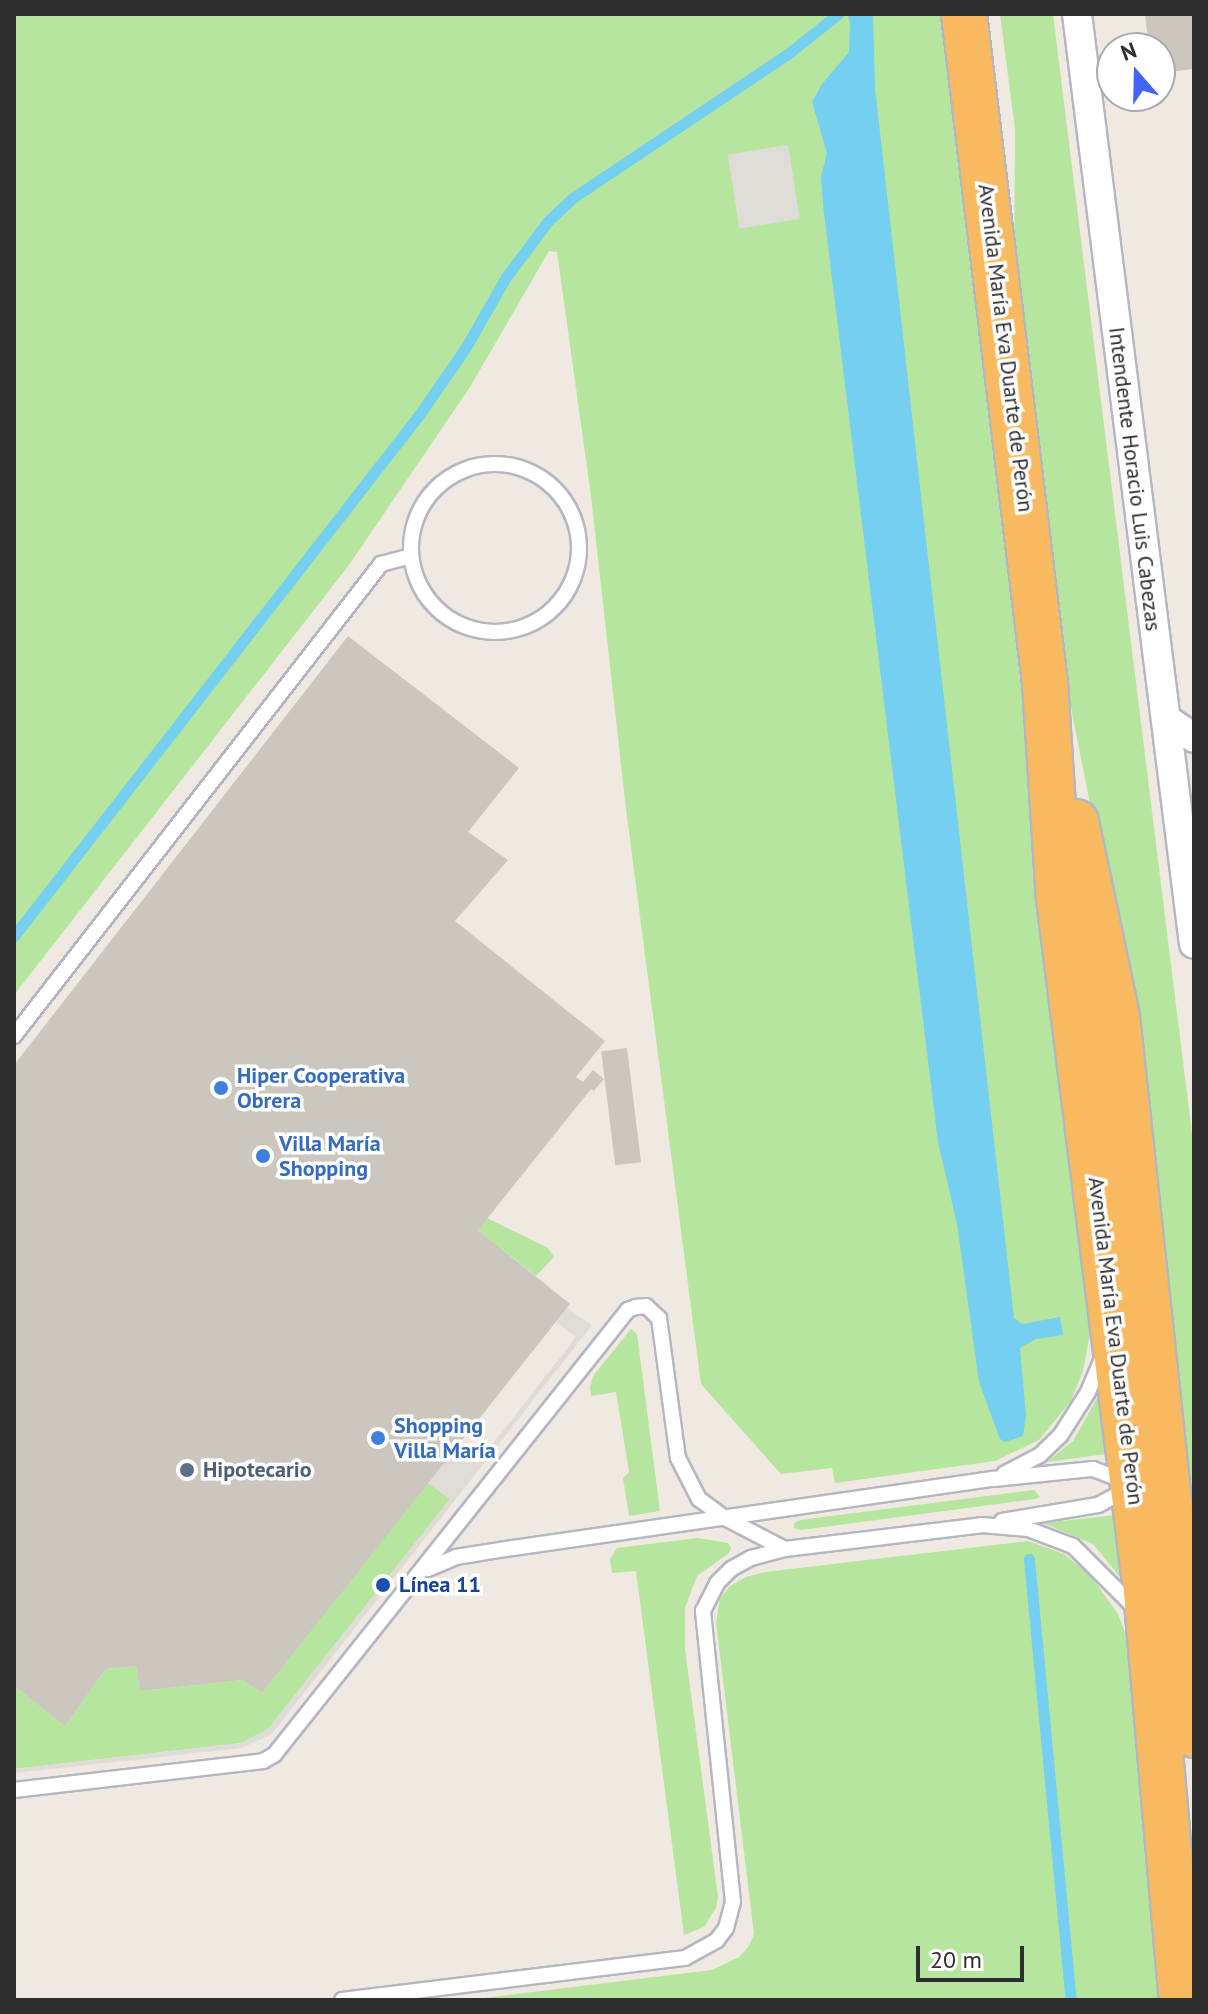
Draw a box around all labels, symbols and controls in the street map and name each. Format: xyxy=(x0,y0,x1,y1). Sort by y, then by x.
north arrow xyxy=(1096,32,1176,112)
text: N xyxy=(1117,36,1140,67)
street label: Avenida María Eva Duarte de Perón xyxy=(973,182,1039,514)
street label: Intendente Horacio Luis Cabezas xyxy=(1103,325,1167,633)
place label: Hiper Cooperativa Obrera xyxy=(237,1062,405,1114)
marker: Hiper Cooperativa Obrera xyxy=(212,1079,230,1097)
place label: Villa María Shopping xyxy=(279,1130,381,1182)
marker: Villa María Shopping xyxy=(254,1147,272,1165)
street label: Avenida María Eva Duarte de Perón xyxy=(1083,1175,1149,1507)
place label: Shopping Villa María xyxy=(394,1412,496,1464)
marker: Shopping Villa María xyxy=(369,1429,387,1447)
place label: Hipotecario xyxy=(203,1457,311,1483)
marker: Hipotecario xyxy=(178,1461,196,1479)
place label: Línea 11 xyxy=(399,1572,481,1598)
marker: Línea 11 xyxy=(374,1576,392,1594)
scale bar xyxy=(920,1930,1028,1980)
text: 20 m xyxy=(930,1944,982,1975)

